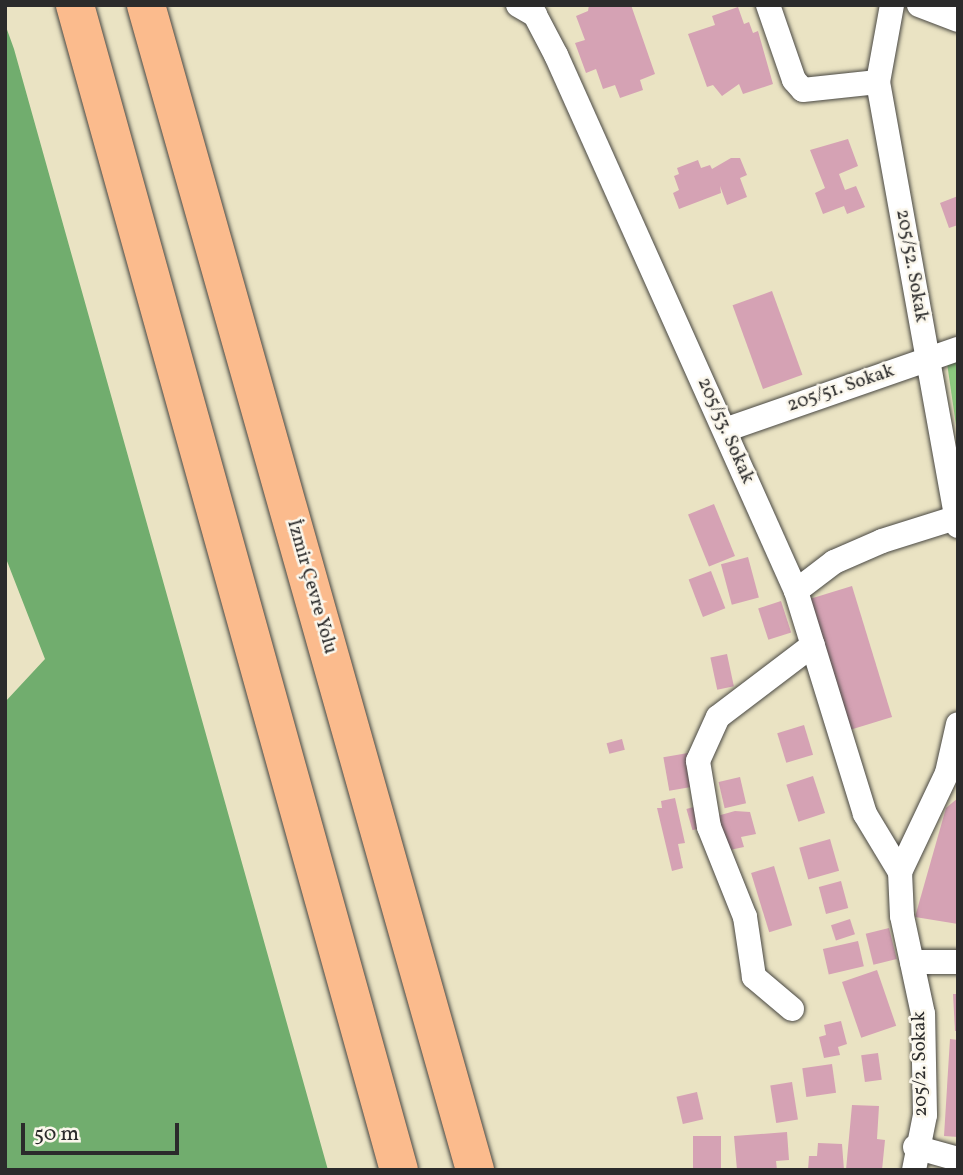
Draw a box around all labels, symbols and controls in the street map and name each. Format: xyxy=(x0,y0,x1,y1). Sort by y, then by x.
street label: 205/52. Sokak xyxy=(890,208,932,324)
street label: 205/51. Sokak xyxy=(785,360,897,418)
street label: 205/53. Sokak xyxy=(691,374,759,488)
street label: İzmir Çevre Yolu xyxy=(281,517,341,657)
street label: 205/2. Sokak xyxy=(909,1011,933,1117)
scale bar xyxy=(24,1108,182,1152)
text: 50 m xyxy=(34,1120,79,1149)

